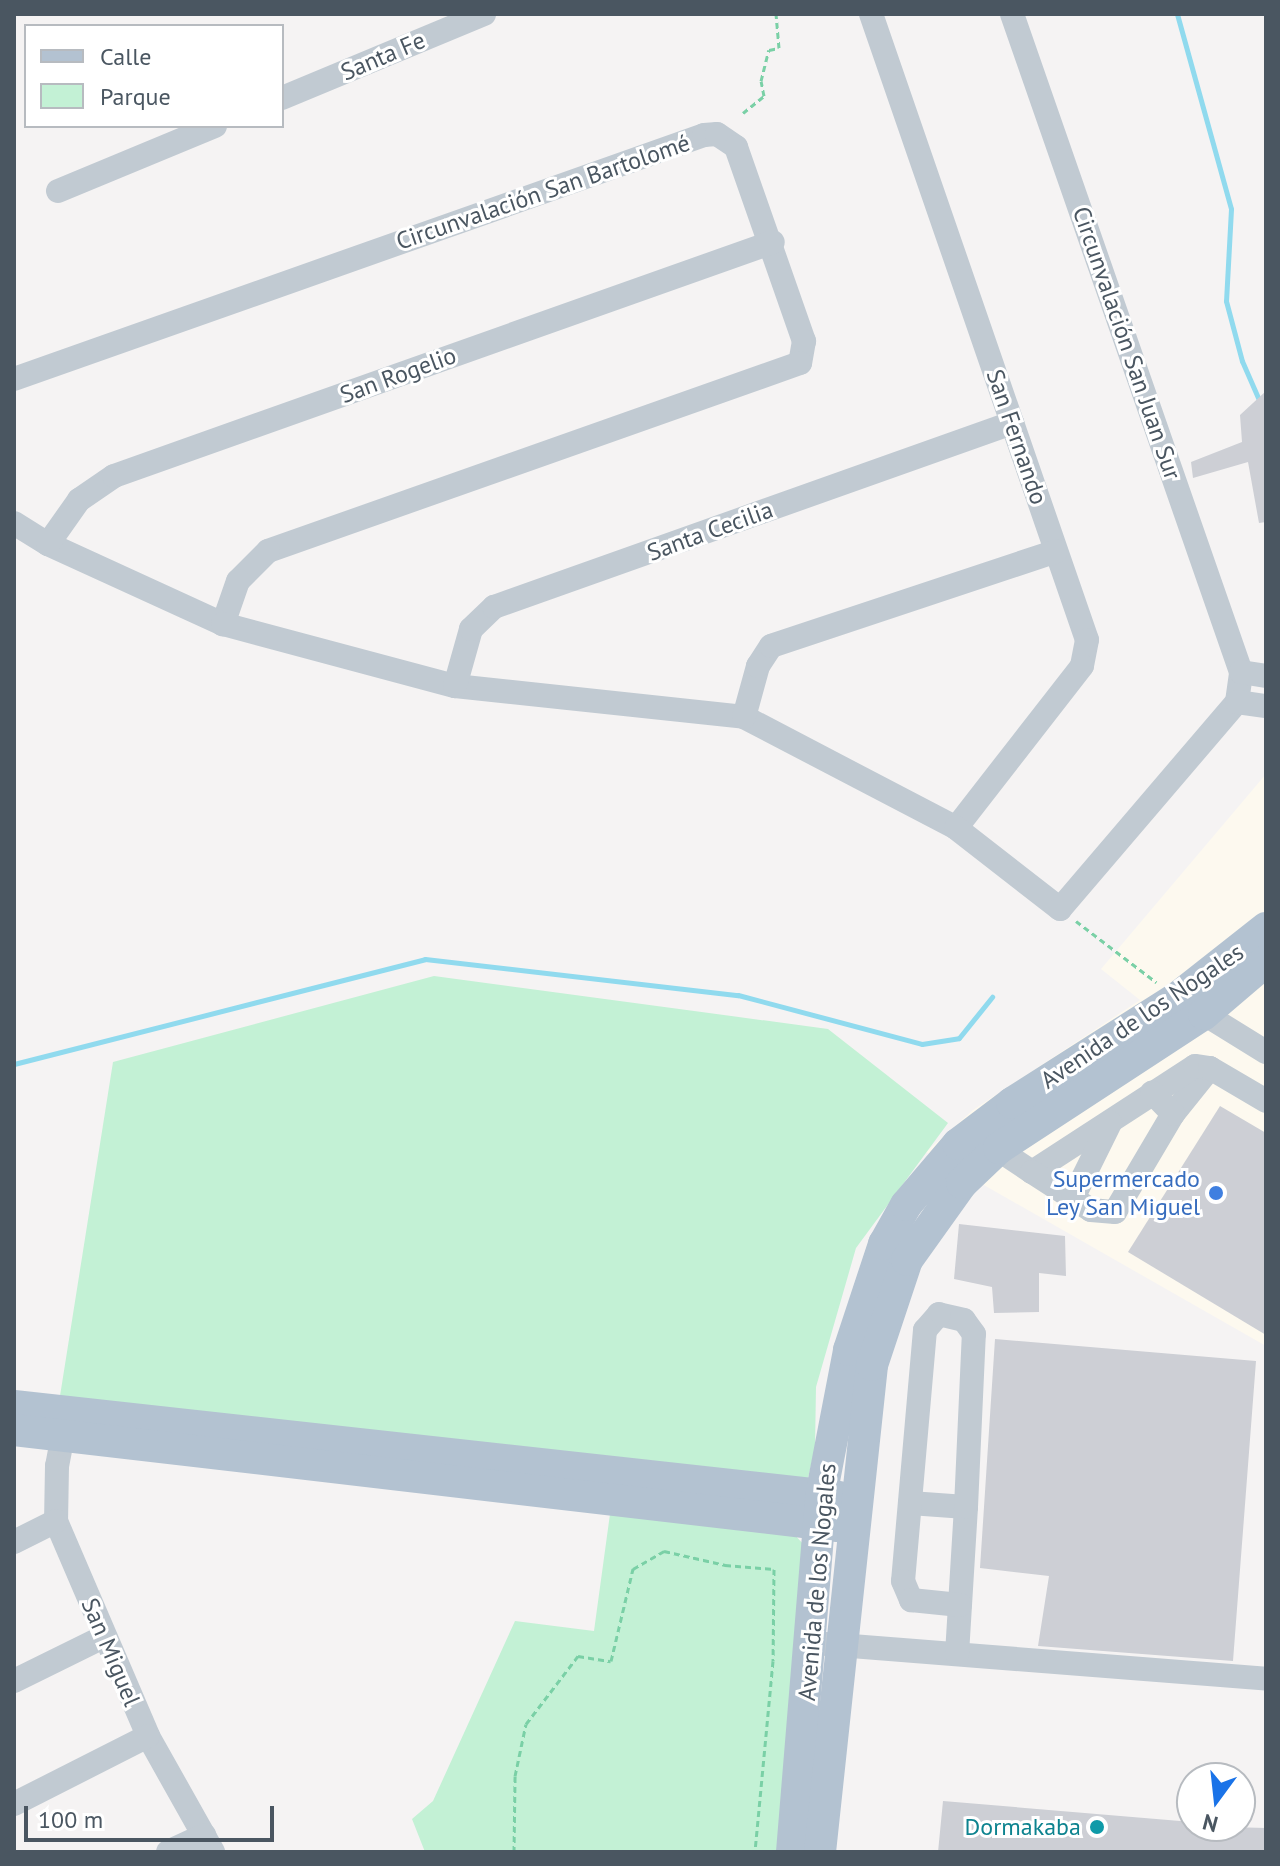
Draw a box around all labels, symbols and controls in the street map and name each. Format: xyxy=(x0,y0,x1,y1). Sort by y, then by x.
legend xyxy=(24,24,284,128)
street label: Santa Fe xyxy=(336,25,430,87)
text: Calle xyxy=(100,41,151,72)
text: Parque xyxy=(100,81,171,112)
street label: Circunvalación San Bartolomé xyxy=(392,128,694,256)
street label: Circunvalación San Juan Sur xyxy=(1067,203,1187,483)
street label: San Rogelio xyxy=(336,341,460,409)
street label: San Fernando xyxy=(980,366,1054,508)
street label: Santa Cecilia xyxy=(643,495,777,567)
street label: Avenida de los Nogales xyxy=(1035,937,1249,1095)
place label: Supermercado Ley San Miguel xyxy=(1045,1165,1200,1221)
marker: Supermercado Ley San Miguel xyxy=(1207,1184,1225,1202)
street label: Avenida de los Nogales xyxy=(792,1462,842,1702)
street label: San Miguel xyxy=(75,1594,147,1710)
north arrow xyxy=(1176,1762,1256,1842)
scale bar xyxy=(28,1790,278,1840)
text: 100 m xyxy=(38,1804,103,1835)
text: N xyxy=(1200,1808,1221,1839)
place label: Dormakaba xyxy=(965,1813,1081,1841)
marker: Dormakaba xyxy=(1088,1818,1106,1836)

